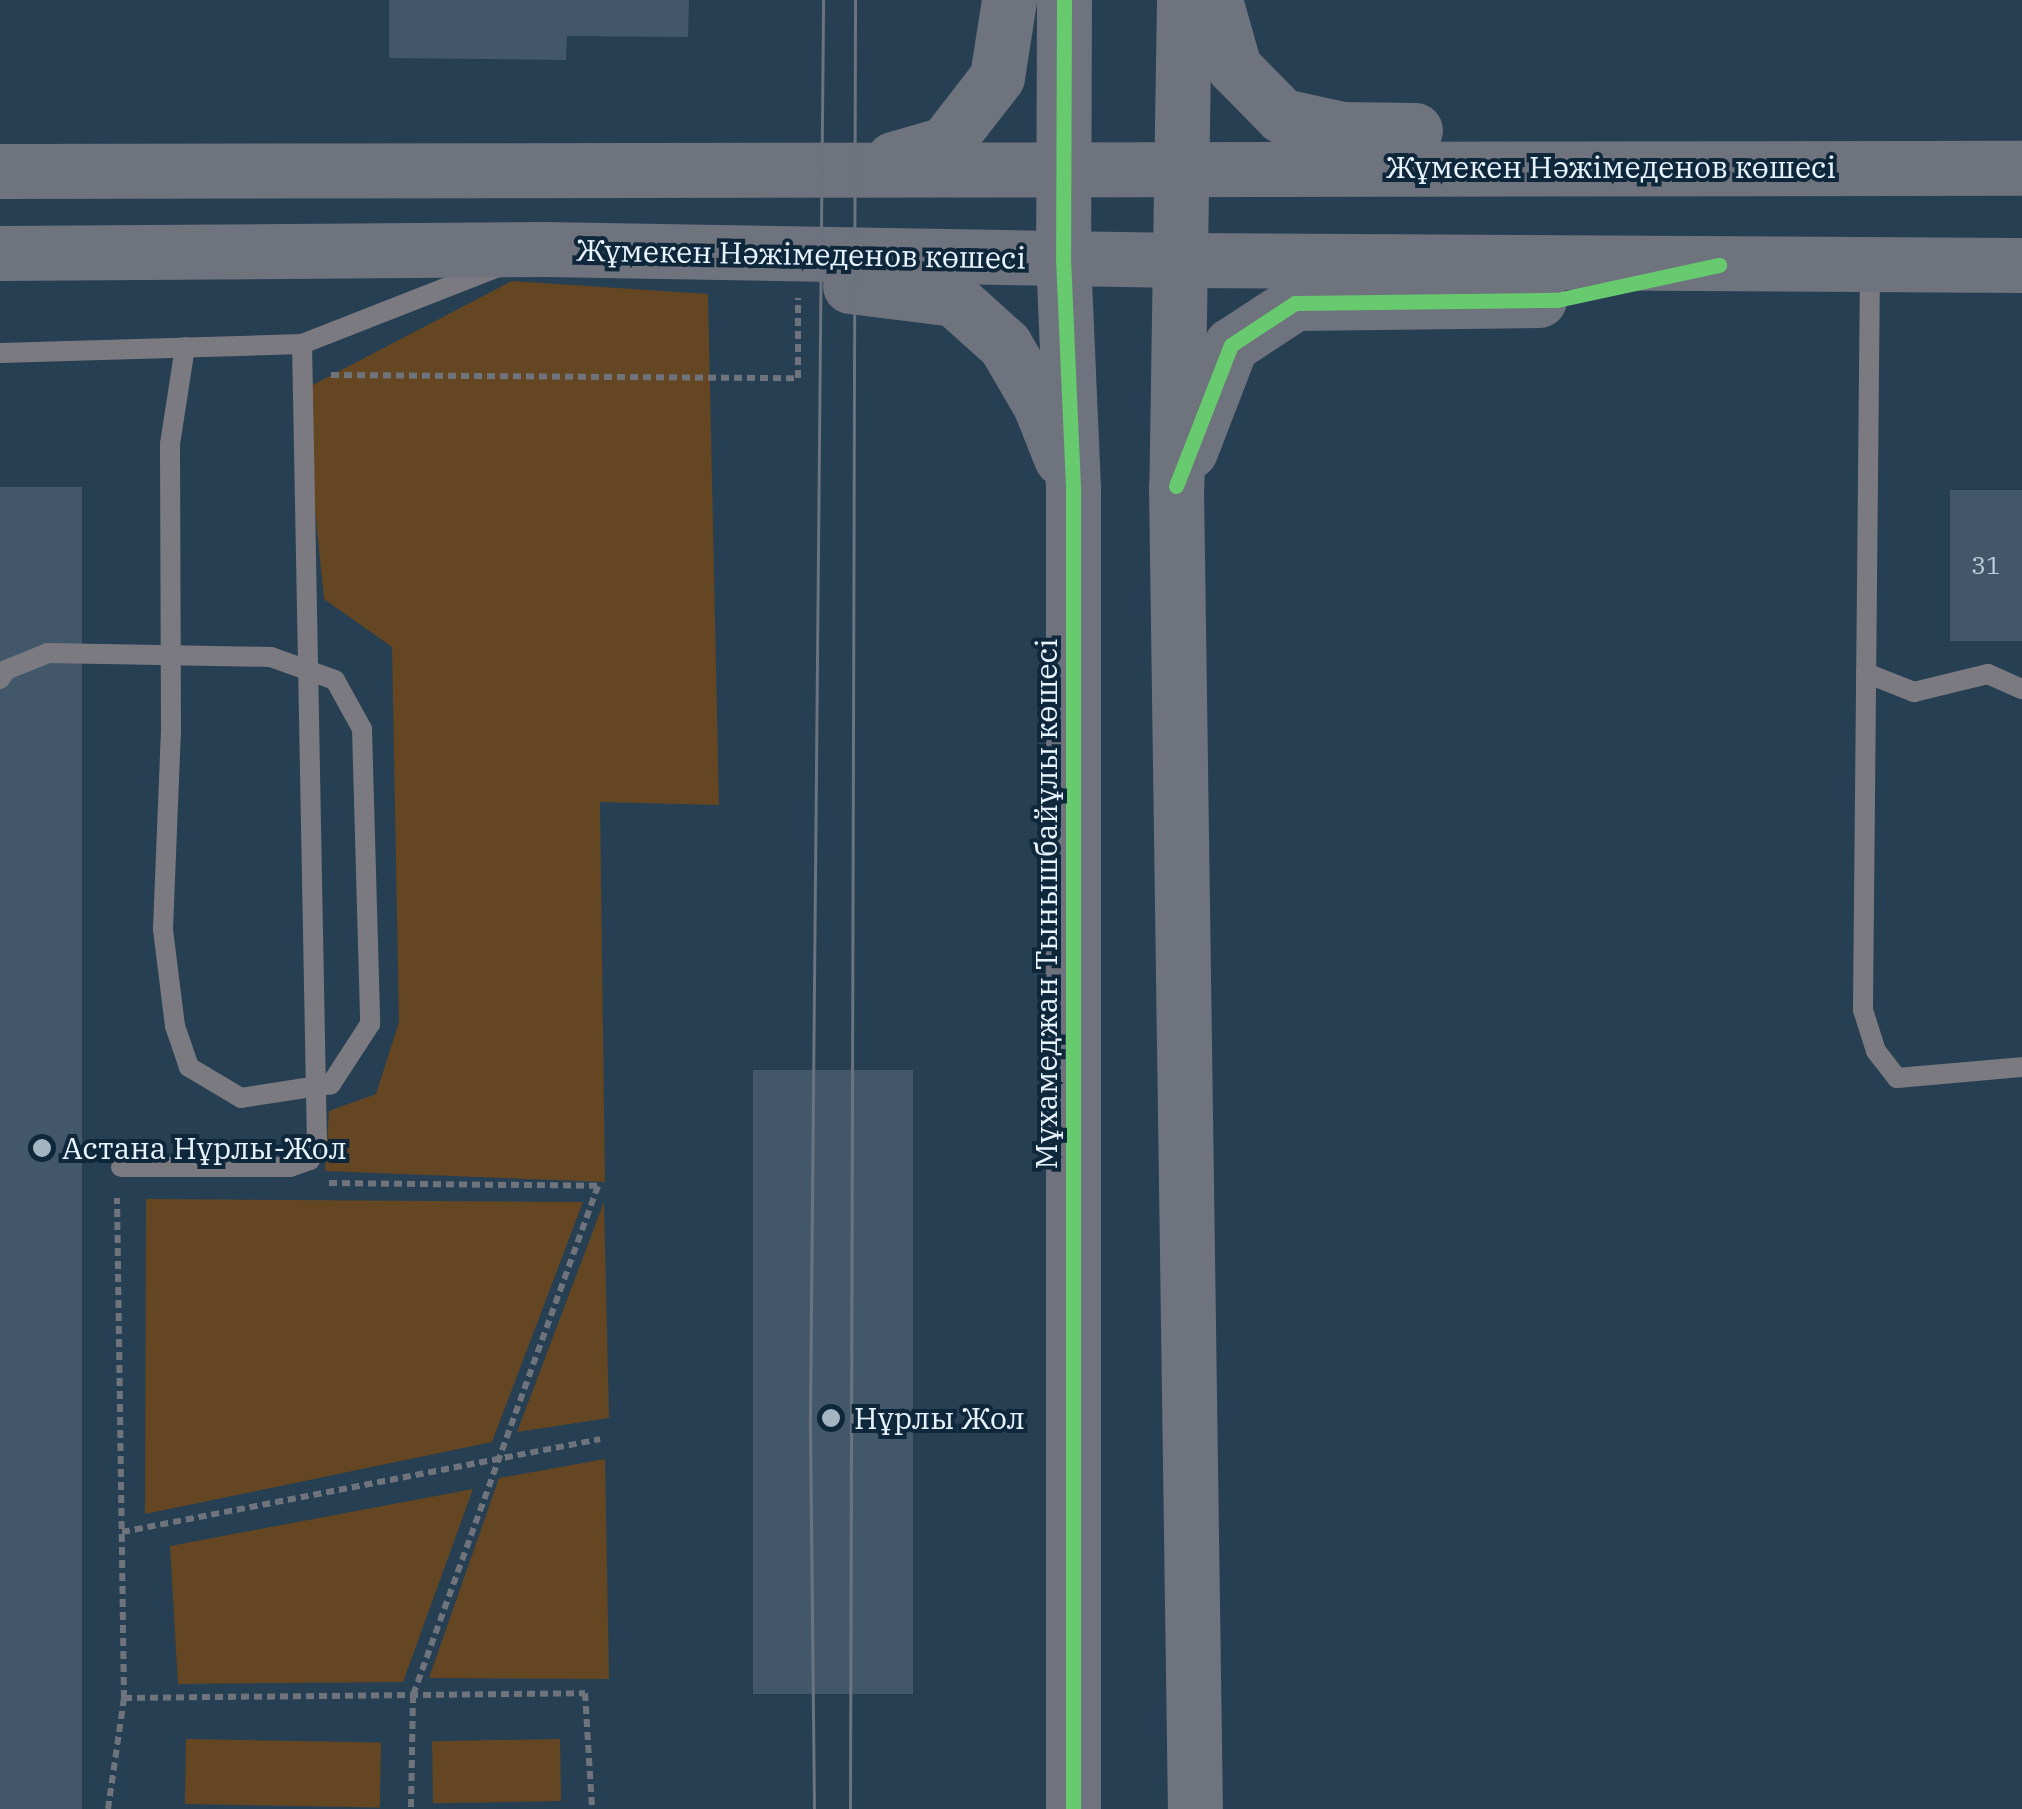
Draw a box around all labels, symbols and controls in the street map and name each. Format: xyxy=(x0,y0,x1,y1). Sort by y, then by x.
street label: Жұмекен Нәжімеденов көшесі xyxy=(1386,149,1836,185)
street label: Жұмекен Нәжімеденов көшесі xyxy=(576,232,1026,276)
house number: 31 xyxy=(1971,550,2001,580)
street label: Мұхамеджан Тынышбайұлы көшесі xyxy=(1028,638,1064,1170)
place label: Астана Нұрлы-Жол xyxy=(62,1130,347,1166)
marker: Астана Нұрлы-Жол xyxy=(31,1137,53,1159)
place label: Нұрлы Жол xyxy=(854,1400,1025,1436)
marker: Нұрлы Жол xyxy=(818,1405,844,1431)

